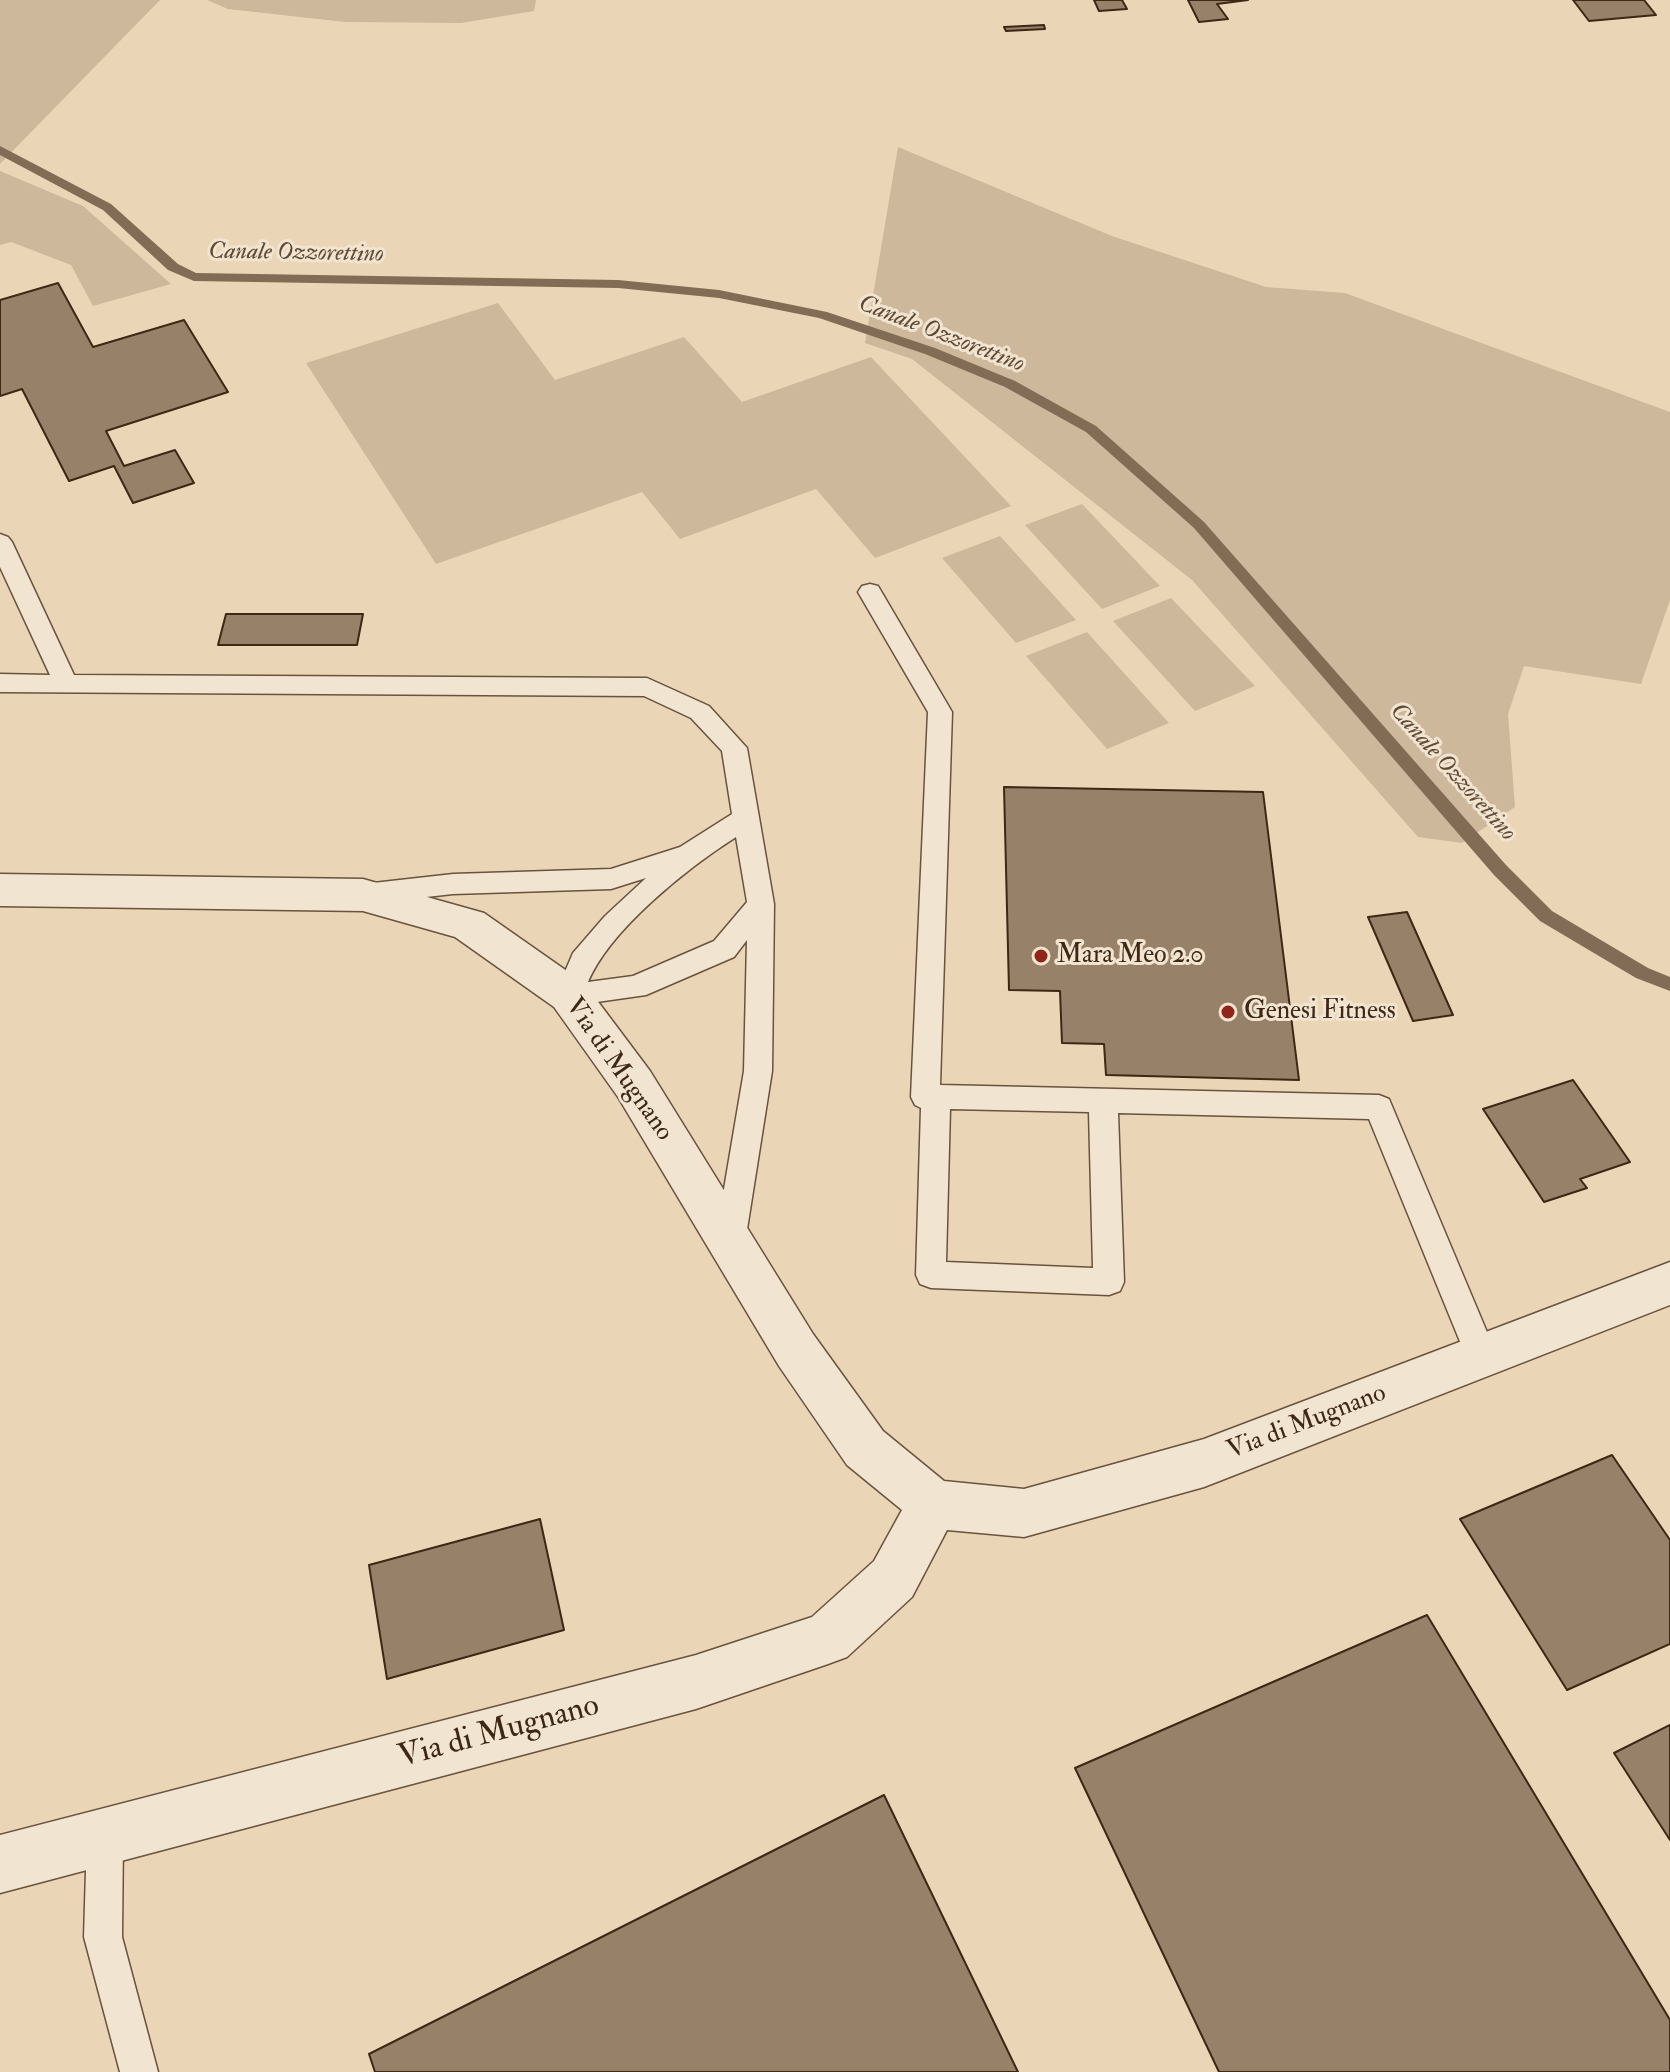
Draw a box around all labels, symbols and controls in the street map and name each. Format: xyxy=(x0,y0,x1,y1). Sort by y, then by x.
water label: Canale Ozzorettino xyxy=(208,238,384,270)
water label: Canale Ozzorettino xyxy=(854,290,1028,380)
water label: Canale Ozzorettino xyxy=(1383,698,1521,848)
place label: Mara Meo 2.0 xyxy=(1057,940,1204,972)
marker: Mara Meo 2.0 xyxy=(1032,947,1050,965)
street label: Via di Mugnano xyxy=(557,992,679,1148)
place label: Genesi Fitness xyxy=(1244,996,1396,1028)
marker: Genesi Fitness xyxy=(1219,1003,1237,1021)
street label: Via di Mugnano xyxy=(1223,1378,1391,1468)
street label: Via di Mugnano xyxy=(394,1688,604,1778)

